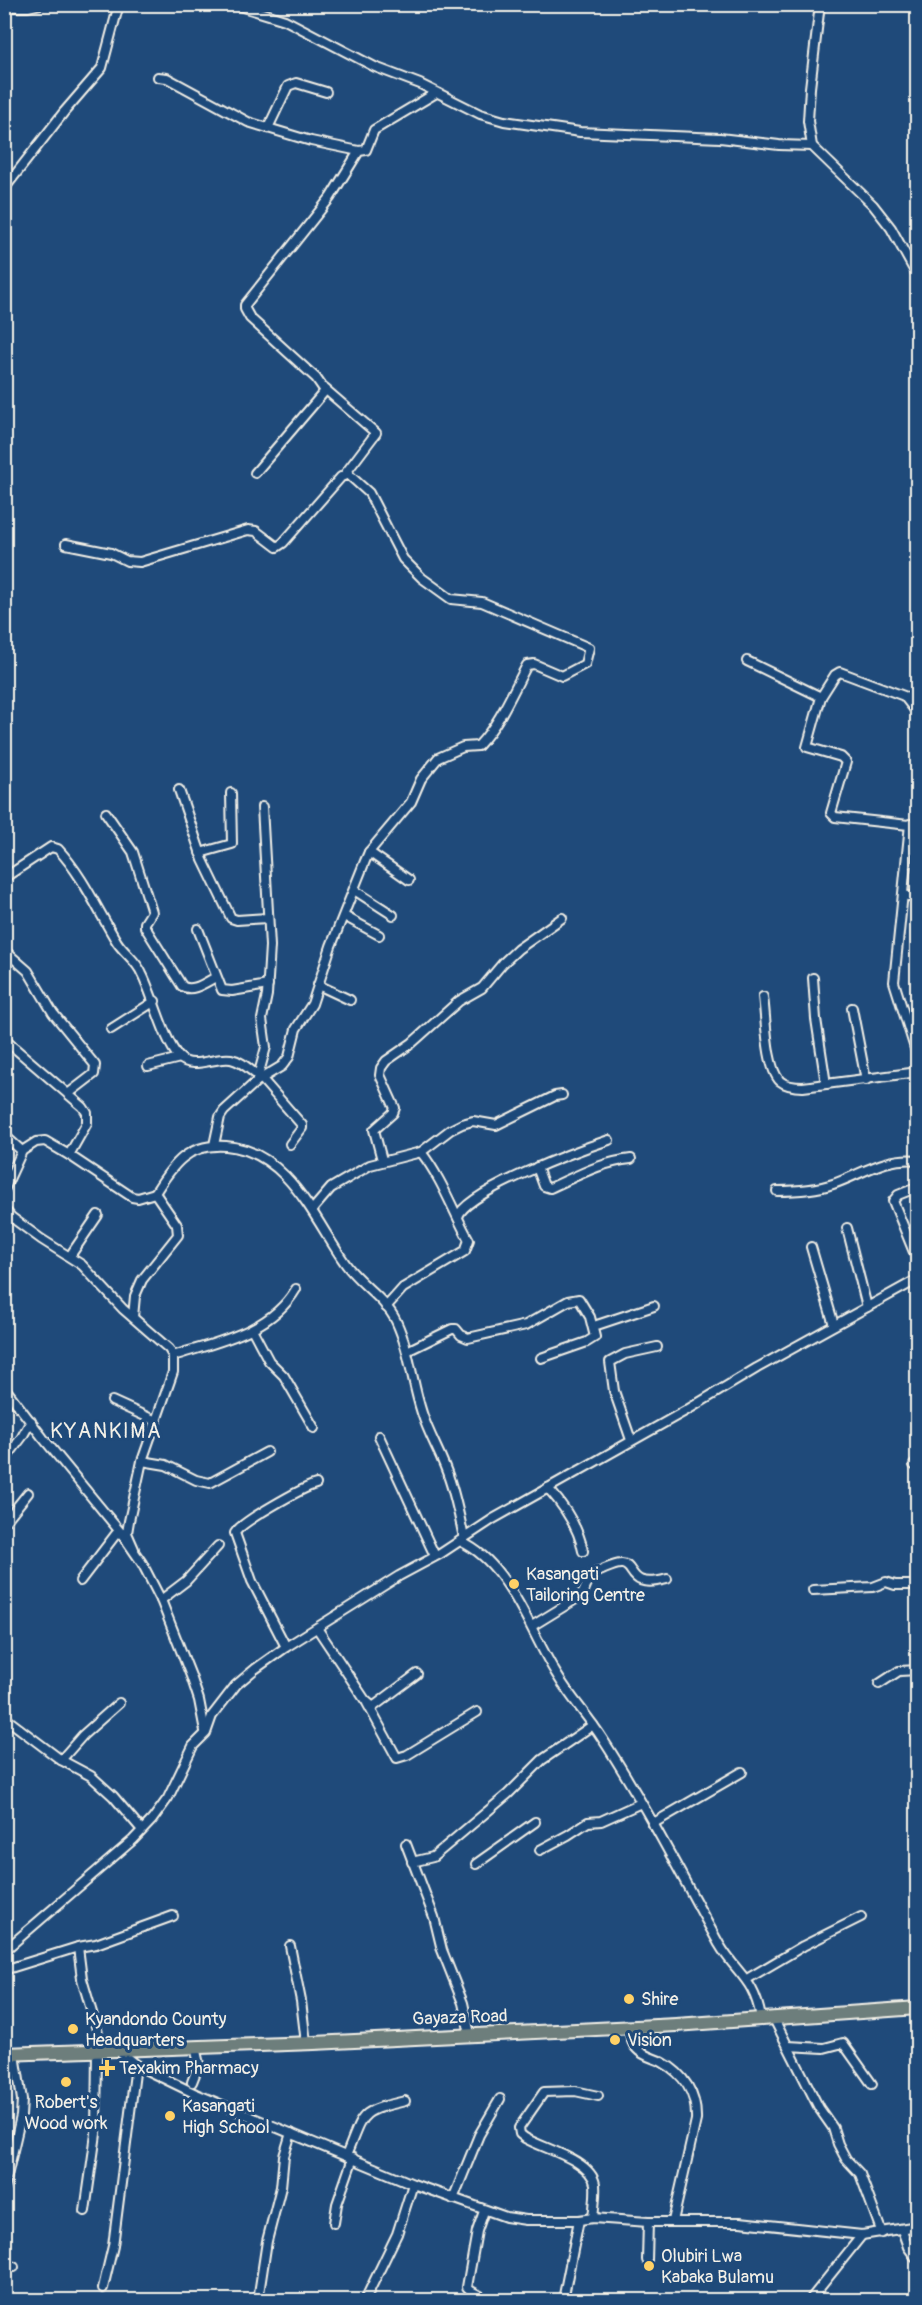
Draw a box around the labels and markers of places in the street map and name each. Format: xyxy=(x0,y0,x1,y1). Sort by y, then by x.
place label: Kasangati Tailoring Centre xyxy=(526,1563,645,1607)
marker: Kasangati Tailoring Centre xyxy=(507,1577,521,1591)
place label: Shire xyxy=(641,1988,678,2011)
marker: Shire xyxy=(622,1992,636,2006)
place label: Kyandondo County Headquarters xyxy=(85,2008,227,2052)
marker: Kyandondo County Headquarters xyxy=(66,2022,80,2036)
place label: Vision xyxy=(627,2029,672,2052)
marker: Vision xyxy=(608,2033,622,2047)
place label: Texakim Pharmacy xyxy=(119,2057,259,2080)
marker: Texakim Pharmacy xyxy=(100,2061,114,2075)
marker: Robert's Wood work xyxy=(59,2075,73,2089)
place label: Robert's Wood work xyxy=(24,2091,108,2135)
place label: Kasangati High School xyxy=(182,2095,270,2139)
marker: Kasangati High School xyxy=(163,2109,177,2123)
place label: Olubiri Lwa Kabaka Bulamu xyxy=(661,2245,774,2289)
marker: Olubiri Lwa Kabaka Bulamu xyxy=(642,2259,656,2273)

